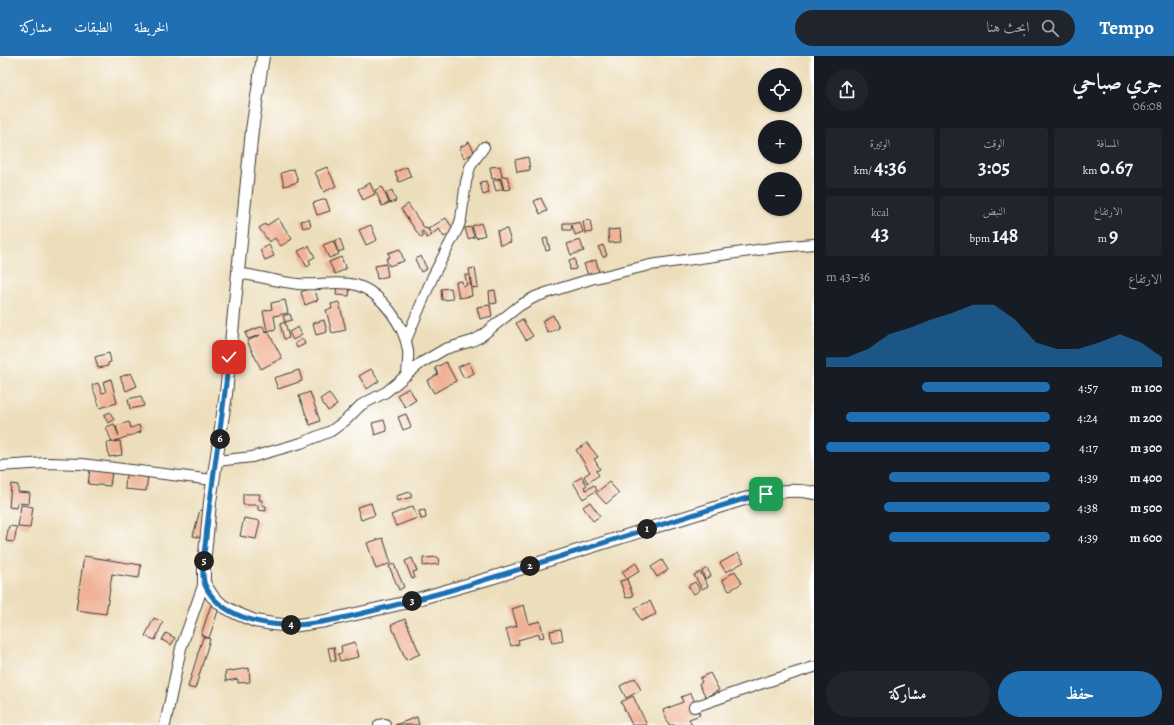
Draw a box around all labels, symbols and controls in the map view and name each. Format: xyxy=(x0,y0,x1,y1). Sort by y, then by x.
search box xyxy=(795,10,1075,46)
text: Tempo xyxy=(1099,15,1154,41)
text: ابحث هنا xyxy=(986,17,1029,37)
icon: search xyxy=(1039,17,1061,39)
text: مشاركة xyxy=(20,18,52,37)
text: الطبقات xyxy=(74,18,112,37)
text: الخريطة xyxy=(134,18,168,37)
text: جري صباحي xyxy=(1072,67,1162,97)
map controls xyxy=(758,68,802,216)
button: locate xyxy=(758,68,802,112)
button: share xyxy=(826,69,868,111)
text: 06:08 xyxy=(1133,97,1162,114)
button: + xyxy=(758,120,802,164)
text: الوتيرة xyxy=(870,136,890,151)
text: الوقت xyxy=(983,136,1005,151)
text: المسافة xyxy=(1097,136,1119,151)
text: 4:36 xyxy=(874,154,906,181)
text: 3:05 xyxy=(978,154,1010,181)
text: 0.67 xyxy=(1100,154,1133,181)
text: /km xyxy=(854,163,874,178)
text: km xyxy=(1083,163,1100,178)
button: − xyxy=(758,172,802,216)
text: النبض xyxy=(983,204,1005,219)
text: الارتفاع xyxy=(1094,204,1122,219)
text: kcal xyxy=(871,205,889,220)
text: 43 xyxy=(871,220,889,247)
text: 148 xyxy=(992,222,1018,249)
text: 9 xyxy=(1109,222,1118,249)
text: bpm xyxy=(970,231,992,246)
text: m xyxy=(1098,231,1109,246)
text: 36–43 m xyxy=(826,268,870,285)
text: الارتفاع xyxy=(1128,270,1162,287)
pin xyxy=(212,340,246,374)
icon: check xyxy=(218,346,240,368)
text: 4:57 xyxy=(1078,379,1098,396)
text: 100 m xyxy=(1131,379,1162,396)
text: 4:24 xyxy=(1077,409,1098,426)
text: 200 m xyxy=(1129,409,1162,426)
pin: 6 xyxy=(210,429,230,449)
text: 6 xyxy=(217,431,223,446)
text: 4:17 xyxy=(1079,439,1098,456)
text: 300 m xyxy=(1130,439,1162,456)
text: 4:39 xyxy=(1078,469,1098,486)
text: 400 m xyxy=(1130,469,1162,486)
pin xyxy=(749,477,783,511)
icon: arrive xyxy=(755,483,777,505)
text: 4:38 xyxy=(1077,499,1098,516)
text: 500 m xyxy=(1130,499,1162,516)
pin: 1 xyxy=(637,519,657,539)
text: 1 xyxy=(645,521,649,536)
text: 4:39 xyxy=(1078,529,1098,546)
text: 600 m xyxy=(1130,529,1162,546)
pin: 5 xyxy=(194,551,214,571)
text: 5 xyxy=(202,553,206,568)
pin: 2 xyxy=(520,556,540,576)
text: 2 xyxy=(527,558,533,573)
pin: 3 xyxy=(402,591,422,611)
text: 3 xyxy=(410,593,414,608)
pin: 4 xyxy=(281,615,301,635)
text: 4 xyxy=(288,617,294,632)
button: مشاركة xyxy=(826,671,990,717)
button: حفظ xyxy=(998,671,1162,717)

